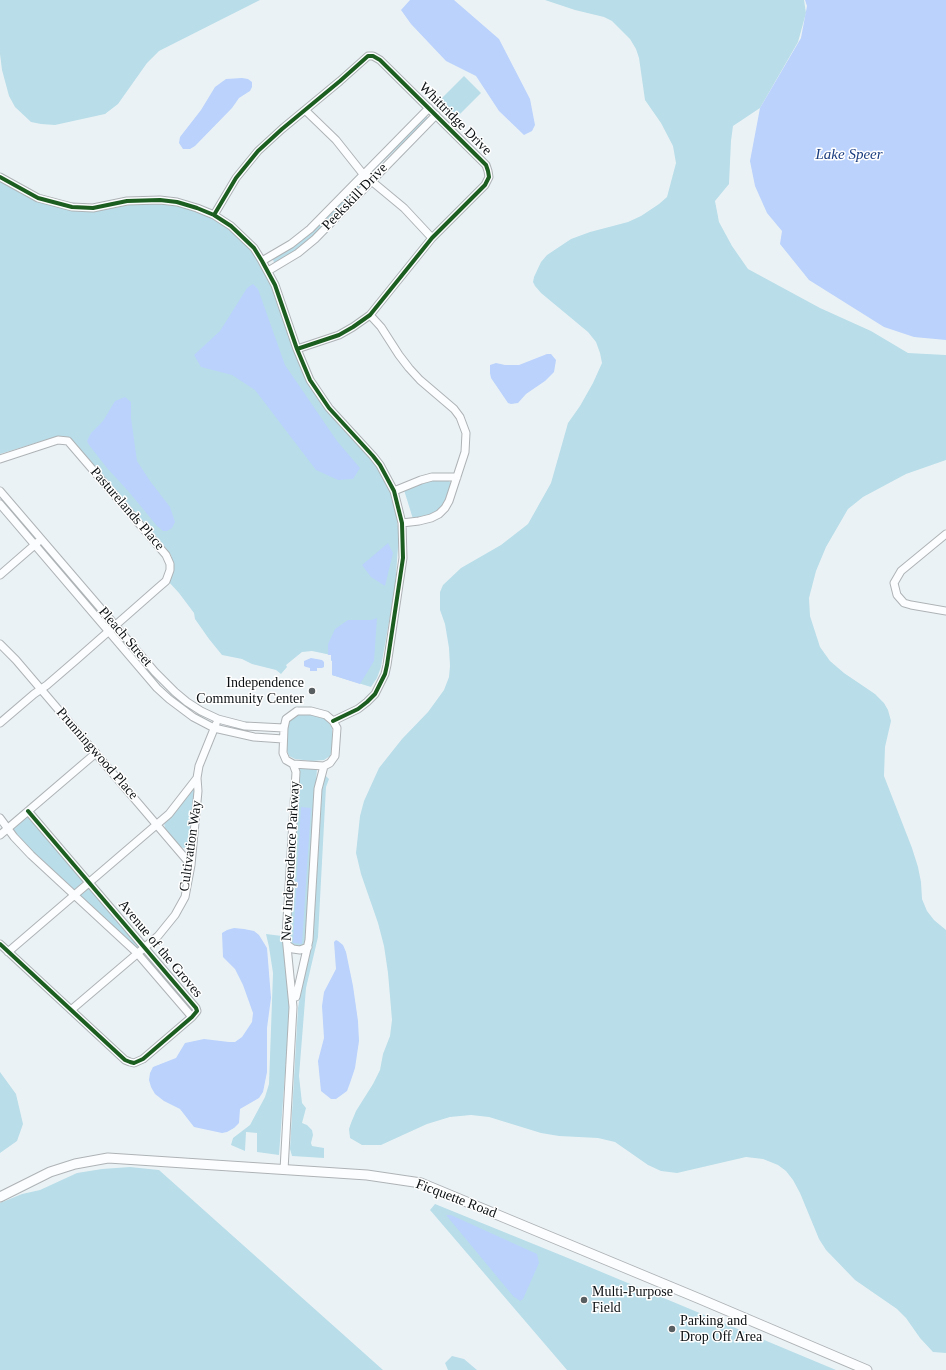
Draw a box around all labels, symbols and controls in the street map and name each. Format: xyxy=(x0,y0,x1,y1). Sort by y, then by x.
street label: Whittridge Drive xyxy=(415,79,495,159)
water label: Lake Speer xyxy=(815,146,883,164)
street label: Peekskill Drive xyxy=(319,160,391,234)
street label: Pasturelands Place xyxy=(86,464,168,554)
street label: Pleach Street xyxy=(95,604,155,670)
place label: Independence Community Center xyxy=(196,675,304,708)
marker: Independence Community Center xyxy=(307,686,317,696)
street label: Prunningwood Place xyxy=(53,705,141,803)
street label: New Independence Parkway xyxy=(278,781,304,941)
street label: Cultivation Way xyxy=(176,799,206,893)
street label: Avenue of the Groves xyxy=(114,897,206,1001)
street label: Ficquette Road xyxy=(413,1176,499,1222)
place label: Multi-Purpose Field xyxy=(592,1284,673,1316)
marker: Multi-Purpose Field xyxy=(579,1295,589,1305)
place label: Parking and Drop Off Area xyxy=(680,1313,762,1346)
marker: Parking and Drop Off Area xyxy=(667,1324,677,1334)

